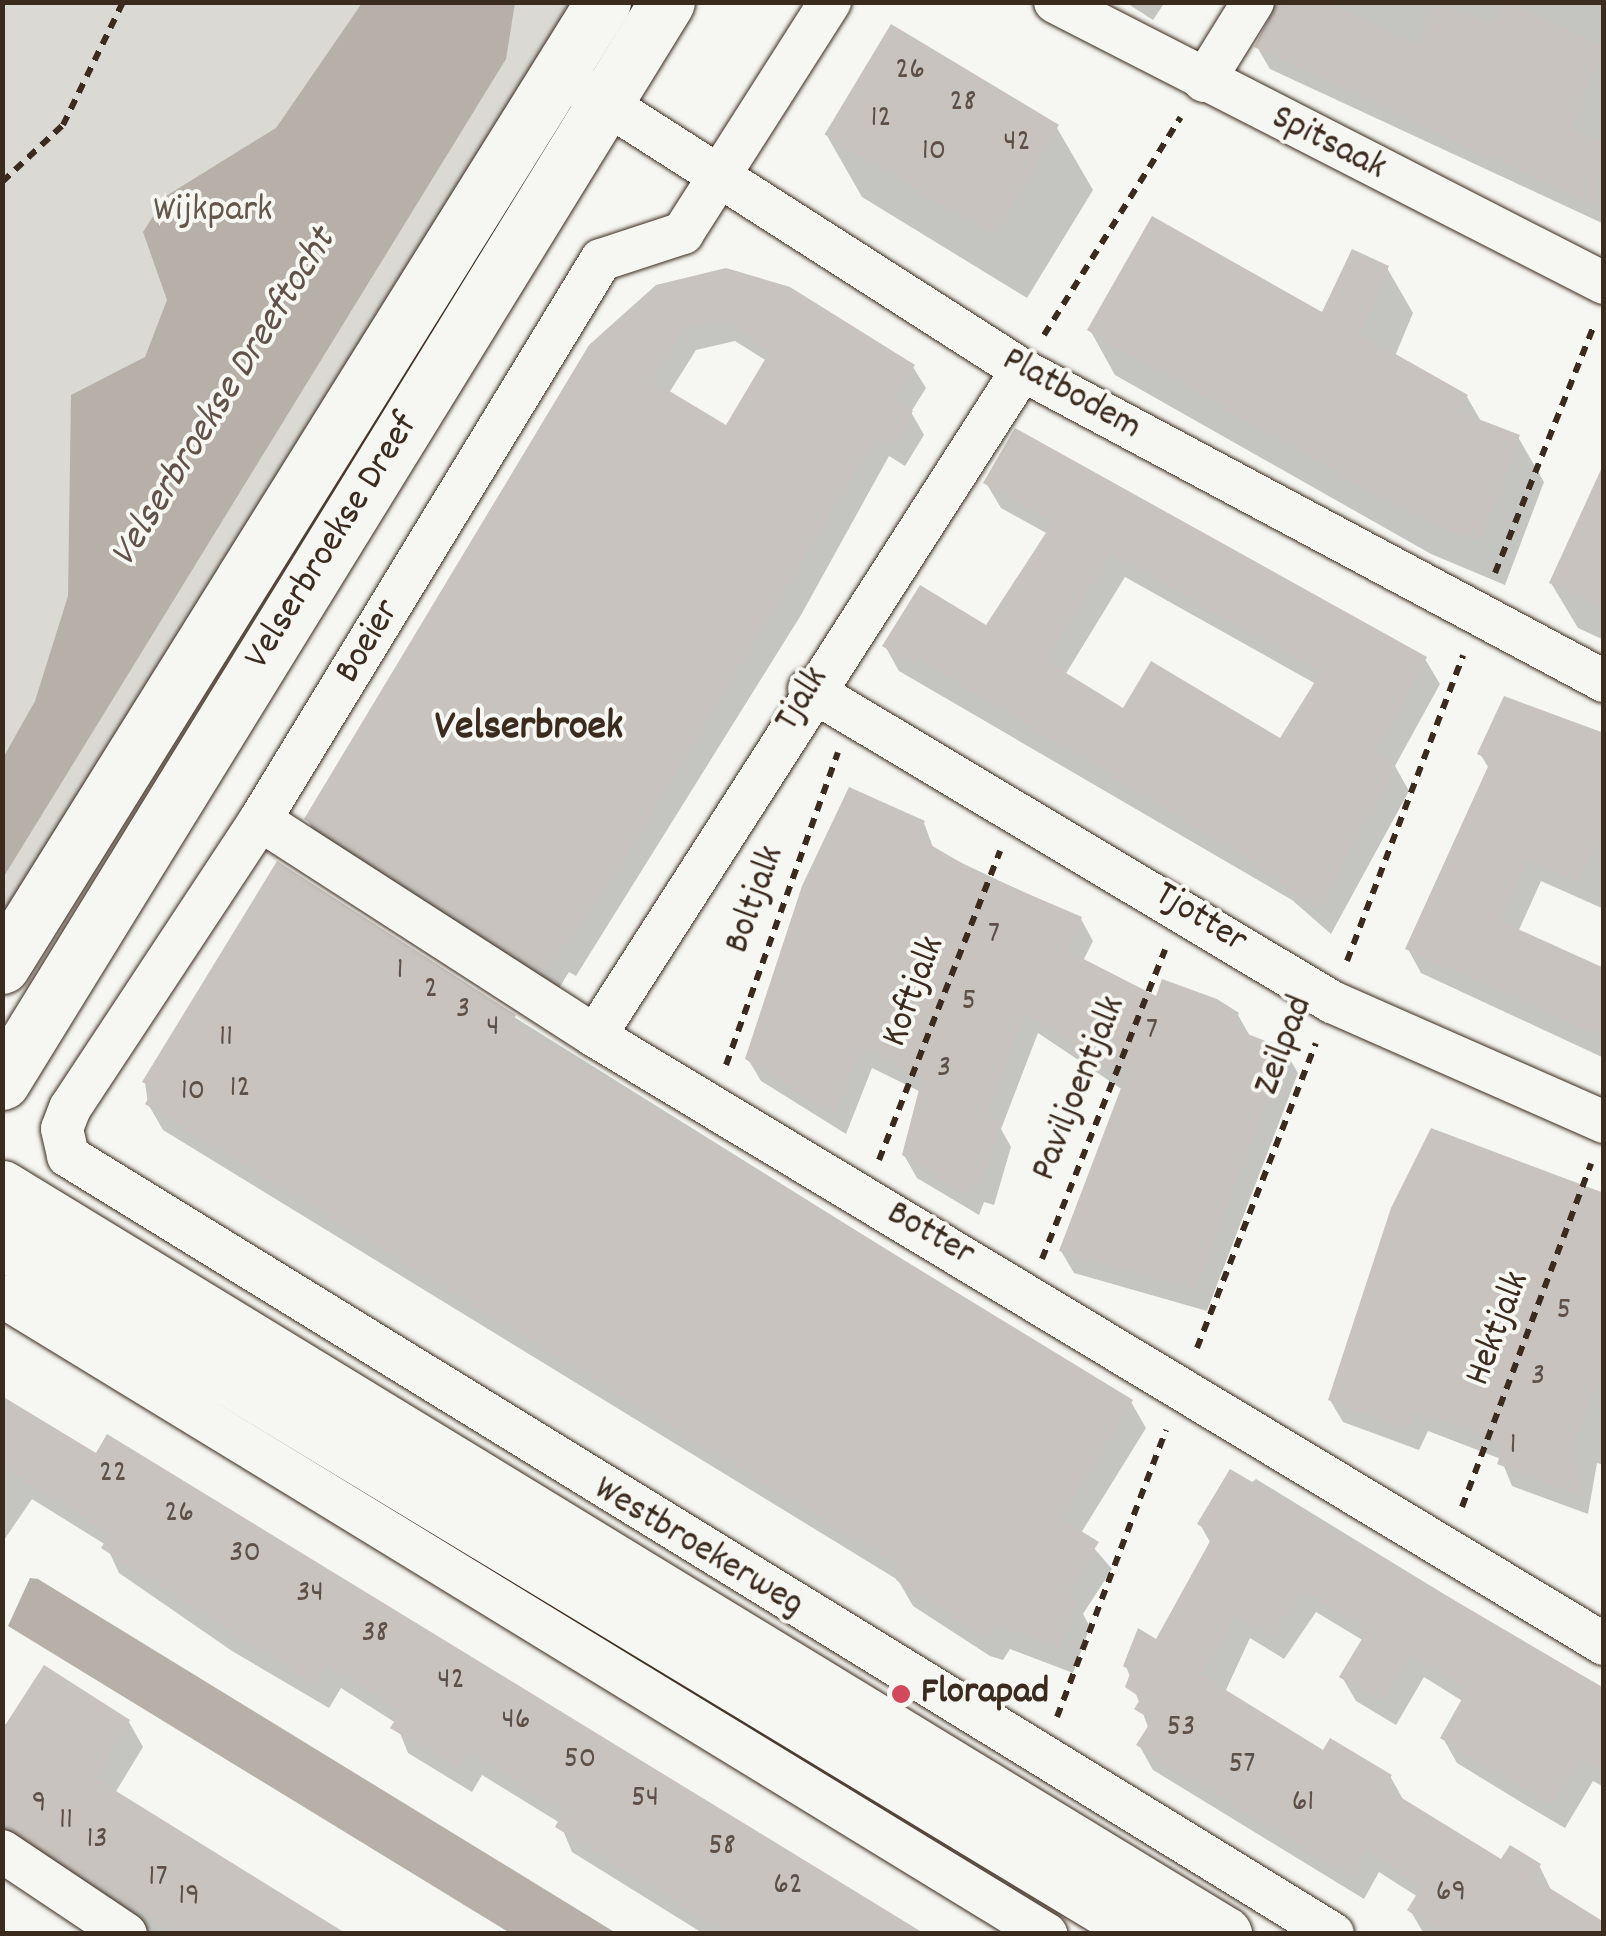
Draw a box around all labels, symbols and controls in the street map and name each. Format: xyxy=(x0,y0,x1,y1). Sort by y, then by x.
house number: 26 xyxy=(895,52,925,90)
house number: 28 xyxy=(950,84,976,122)
street label: Spitsaak xyxy=(1263,96,1393,192)
house number: 12 xyxy=(871,100,891,138)
house number: 42 xyxy=(1003,124,1031,162)
house number: 10 xyxy=(922,133,946,171)
park label: Wijkpark xyxy=(153,189,273,235)
water label: Velserbroekse Dreeftocht xyxy=(101,221,349,577)
street label: Platbodem xyxy=(993,338,1149,452)
street label: Velserbroekse Dreef xyxy=(236,406,430,678)
street label: Boeier xyxy=(326,592,412,692)
street label: Tjalk xyxy=(766,659,840,741)
district label: Velserbroek xyxy=(435,704,623,754)
street label: Boltjalk xyxy=(716,840,796,960)
street label: Tjotter xyxy=(1145,873,1255,965)
house number: 7 xyxy=(988,916,1000,954)
street label: Koftjalk xyxy=(873,930,957,1054)
house number: 1 xyxy=(396,952,404,990)
house number: 2 xyxy=(424,971,438,1009)
house number: 5 xyxy=(962,983,976,1021)
street label: Paviljoentjalk xyxy=(1022,990,1138,1188)
street label: Zeilpad xyxy=(1245,990,1325,1102)
house number: 3 xyxy=(456,991,470,1029)
house number: 4 xyxy=(486,1009,500,1047)
house number: 7 xyxy=(1146,1012,1158,1050)
house number: 11 xyxy=(219,1019,233,1057)
house number: 3 xyxy=(937,1050,951,1088)
house number: 12 xyxy=(230,1070,250,1108)
house number: 10 xyxy=(181,1073,205,1111)
street label: Botter xyxy=(878,1192,982,1278)
street label: Hektjalk xyxy=(1457,1266,1541,1392)
house number: 5 xyxy=(1557,1292,1571,1330)
house number: 3 xyxy=(1531,1358,1545,1396)
house number: 1 xyxy=(1509,1427,1517,1465)
house number: 22 xyxy=(99,1455,127,1493)
street label: Westbroekerweg xyxy=(585,1467,811,1629)
house number: 26 xyxy=(164,1495,194,1533)
house number: 30 xyxy=(229,1535,261,1573)
house number: 34 xyxy=(296,1575,324,1613)
house number: 38 xyxy=(361,1615,389,1653)
house number: 42 xyxy=(437,1662,465,1700)
place label: Florapad xyxy=(921,1671,1049,1717)
marker: Florapad xyxy=(890,1683,912,1705)
house number: 46 xyxy=(502,1702,530,1740)
house number: 53 xyxy=(1166,1709,1196,1747)
house number: 50 xyxy=(564,1741,596,1779)
house number: 57 xyxy=(1228,1746,1256,1784)
house number: 54 xyxy=(631,1780,659,1818)
house number: 61 xyxy=(1292,1784,1314,1822)
house number: 9 xyxy=(32,1785,46,1823)
house number: 11 xyxy=(59,1802,73,1840)
house number: 13 xyxy=(86,1821,108,1859)
house number: 58 xyxy=(708,1828,736,1866)
house number: 17 xyxy=(148,1859,168,1897)
house number: 62 xyxy=(773,1867,803,1905)
house number: 69 xyxy=(1436,1874,1466,1912)
house number: 19 xyxy=(178,1878,200,1916)

